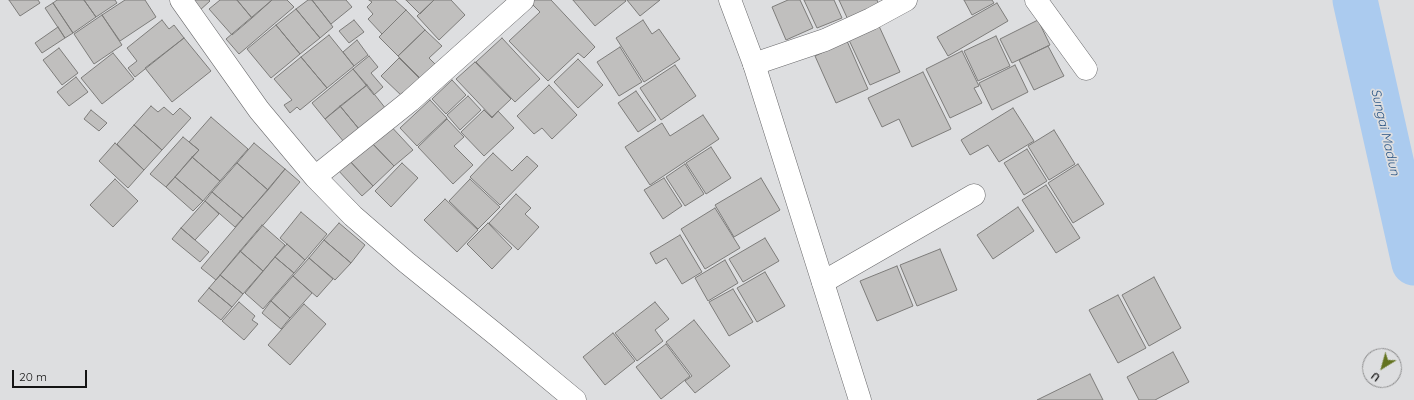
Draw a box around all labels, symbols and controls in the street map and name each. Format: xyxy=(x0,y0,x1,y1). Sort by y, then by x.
water label: Sungai Madiun xyxy=(1367,87,1403,177)
north arrow xyxy=(1362,348,1402,388)
scale bar xyxy=(14,362,89,388)
text: 20 m xyxy=(19,369,47,384)
text: U xyxy=(1368,369,1383,385)

